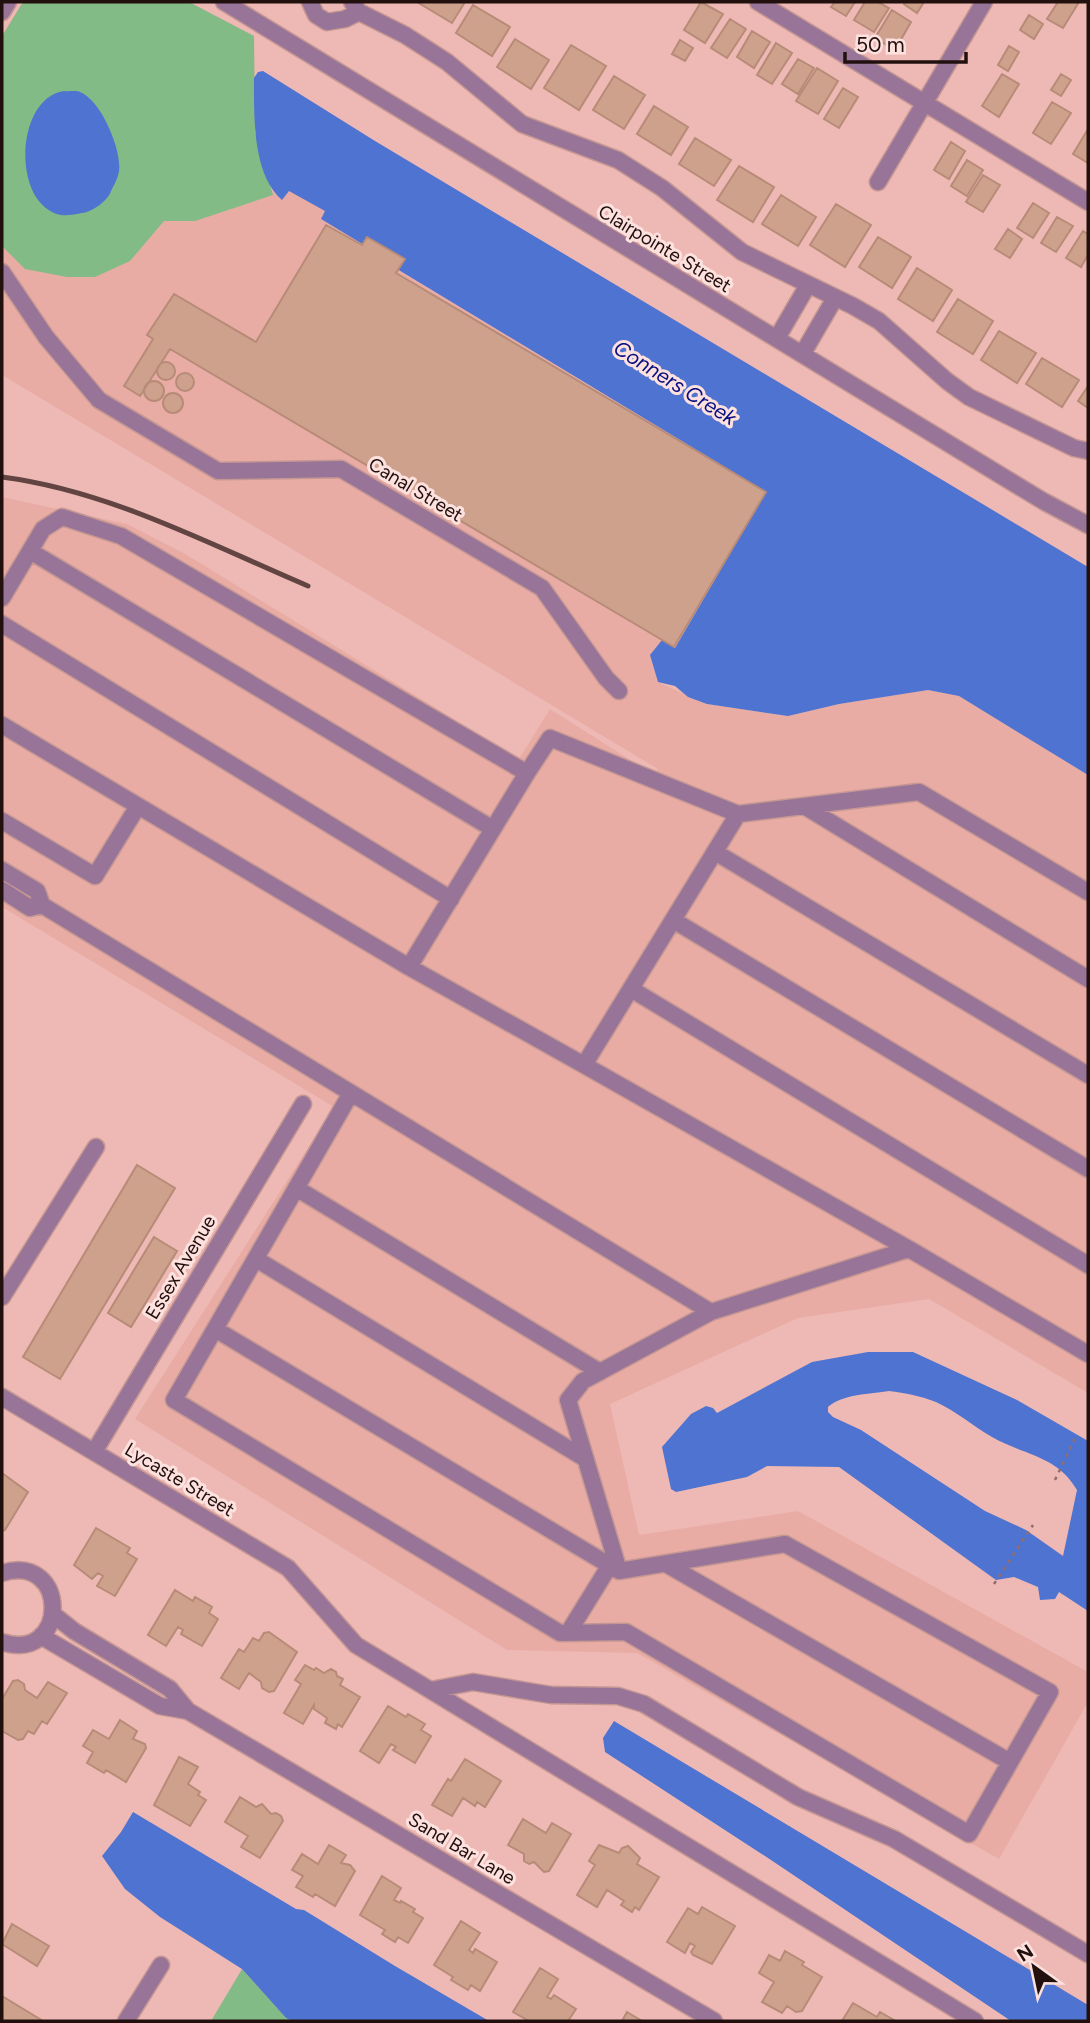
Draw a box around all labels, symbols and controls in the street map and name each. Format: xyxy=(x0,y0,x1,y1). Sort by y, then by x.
scale bar xyxy=(845,21,966,65)
text: 50 m xyxy=(856,32,905,57)
street label: Clairpointe Street xyxy=(594,200,735,297)
water label: Conners Creek xyxy=(609,335,742,431)
street label: Canal Street xyxy=(364,452,467,527)
street label: Essex Avenue xyxy=(140,1211,220,1323)
street label: Lycaste Street xyxy=(121,1438,239,1521)
street label: Sand Bar Lane xyxy=(404,1807,519,1889)
north arrow xyxy=(999,1932,1069,2002)
text: N xyxy=(1013,1940,1037,1967)

